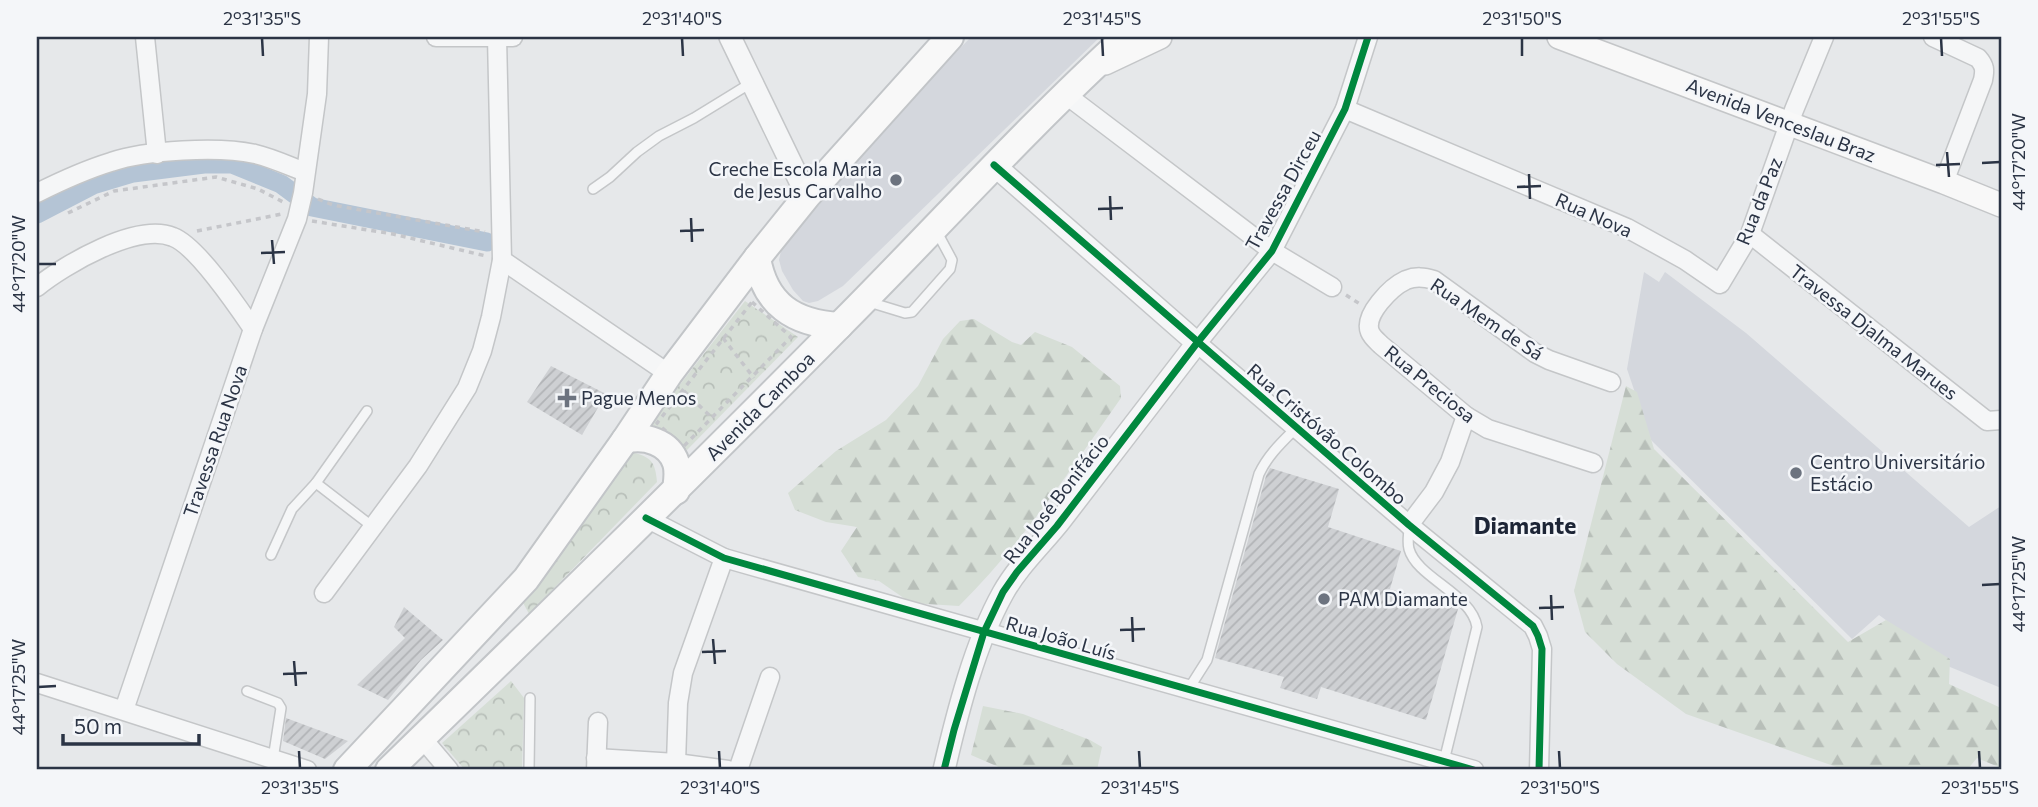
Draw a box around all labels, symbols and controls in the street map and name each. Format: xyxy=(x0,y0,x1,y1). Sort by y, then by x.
text: 2°31'35"S xyxy=(223,7,301,29)
text: 2°31'40"S xyxy=(642,7,722,29)
text: 2°31'45"S xyxy=(1063,7,1141,29)
text: 2°31'50"S xyxy=(1482,7,1562,29)
text: 2°31'55"S xyxy=(1902,7,1980,29)
street label: Avenida Venceslau Braz xyxy=(1683,73,1879,166)
text: 44°17'20"W xyxy=(2007,113,2029,211)
street label: Travessa Dirceu xyxy=(1240,126,1325,254)
street label: Rua da Paz xyxy=(1731,154,1787,248)
place label: Creche Escola Maria de Jesus Carvalho xyxy=(708,157,882,202)
marker: Creche Escola Maria de Jesus Carvalho xyxy=(888,172,904,188)
street label: Rua Nova xyxy=(1552,187,1636,242)
text: 44°17'20"W xyxy=(7,215,29,313)
street label: Travessa Djalma Marues xyxy=(1786,259,1963,404)
street label: Rua Mem de Sá xyxy=(1427,272,1548,365)
street label: Rua Preciosa xyxy=(1380,340,1480,427)
street label: Avenida Camboa xyxy=(701,347,819,465)
street label: Rua Cristóvão Colombo xyxy=(1243,358,1412,509)
street label: Travessa Rua Nova xyxy=(178,362,251,520)
place label: Pague Menos xyxy=(581,386,696,409)
marker: Pague Menos xyxy=(559,390,575,406)
street label: Rua José Bonifácio xyxy=(998,429,1113,568)
place label: Centro Universitário Estácio xyxy=(1810,450,1985,495)
marker: Centro Universitário Estácio xyxy=(1788,465,1804,481)
district label: Diamante xyxy=(1474,511,1576,539)
text: 44°17'25"W xyxy=(2007,536,2029,632)
place label: PAM Diamante xyxy=(1338,587,1468,610)
marker: PAM Diamante xyxy=(1316,591,1332,607)
street label: Rua João Luís xyxy=(1003,611,1119,664)
text: 44°17'25"W xyxy=(7,639,29,735)
scale bar xyxy=(63,702,200,746)
text: 50 m xyxy=(74,713,122,738)
text: 2°31'35"S xyxy=(261,776,339,798)
text: 2°31'40"S xyxy=(680,776,760,798)
text: 2°31'45"S xyxy=(1101,776,1179,798)
text: 2°31'50"S xyxy=(1520,776,1600,798)
text: 2°31'55"S xyxy=(1941,776,2019,798)

